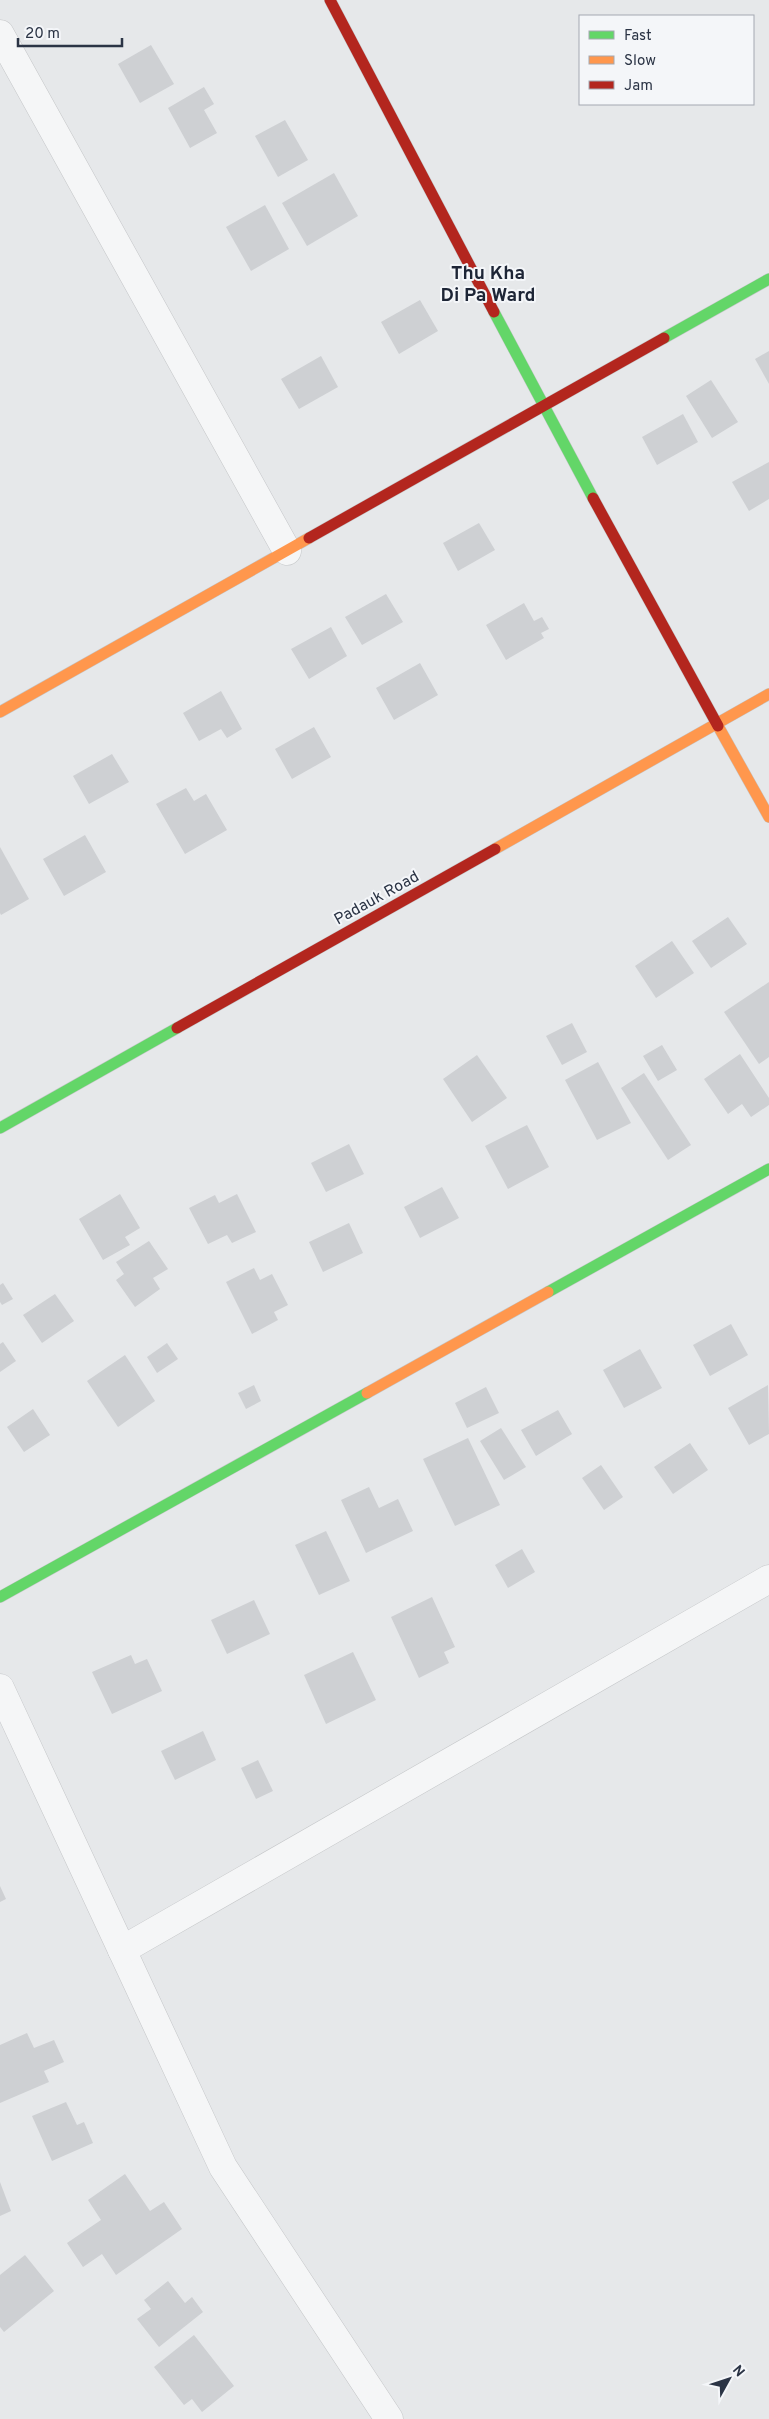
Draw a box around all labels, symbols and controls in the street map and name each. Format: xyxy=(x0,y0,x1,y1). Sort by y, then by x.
scale bar xyxy=(18,15,121,47)
legend xyxy=(579,15,754,105)
text: 20 m xyxy=(25,25,60,44)
text: Fast xyxy=(624,27,652,46)
text: Slow xyxy=(624,52,656,71)
text: Jam xyxy=(624,77,653,96)
district label: Thu Kha Di Pa Ward xyxy=(440,262,536,308)
street label: Padauk Road xyxy=(331,867,423,930)
north arrow xyxy=(704,2354,754,2404)
text: N xyxy=(728,2362,748,2381)

